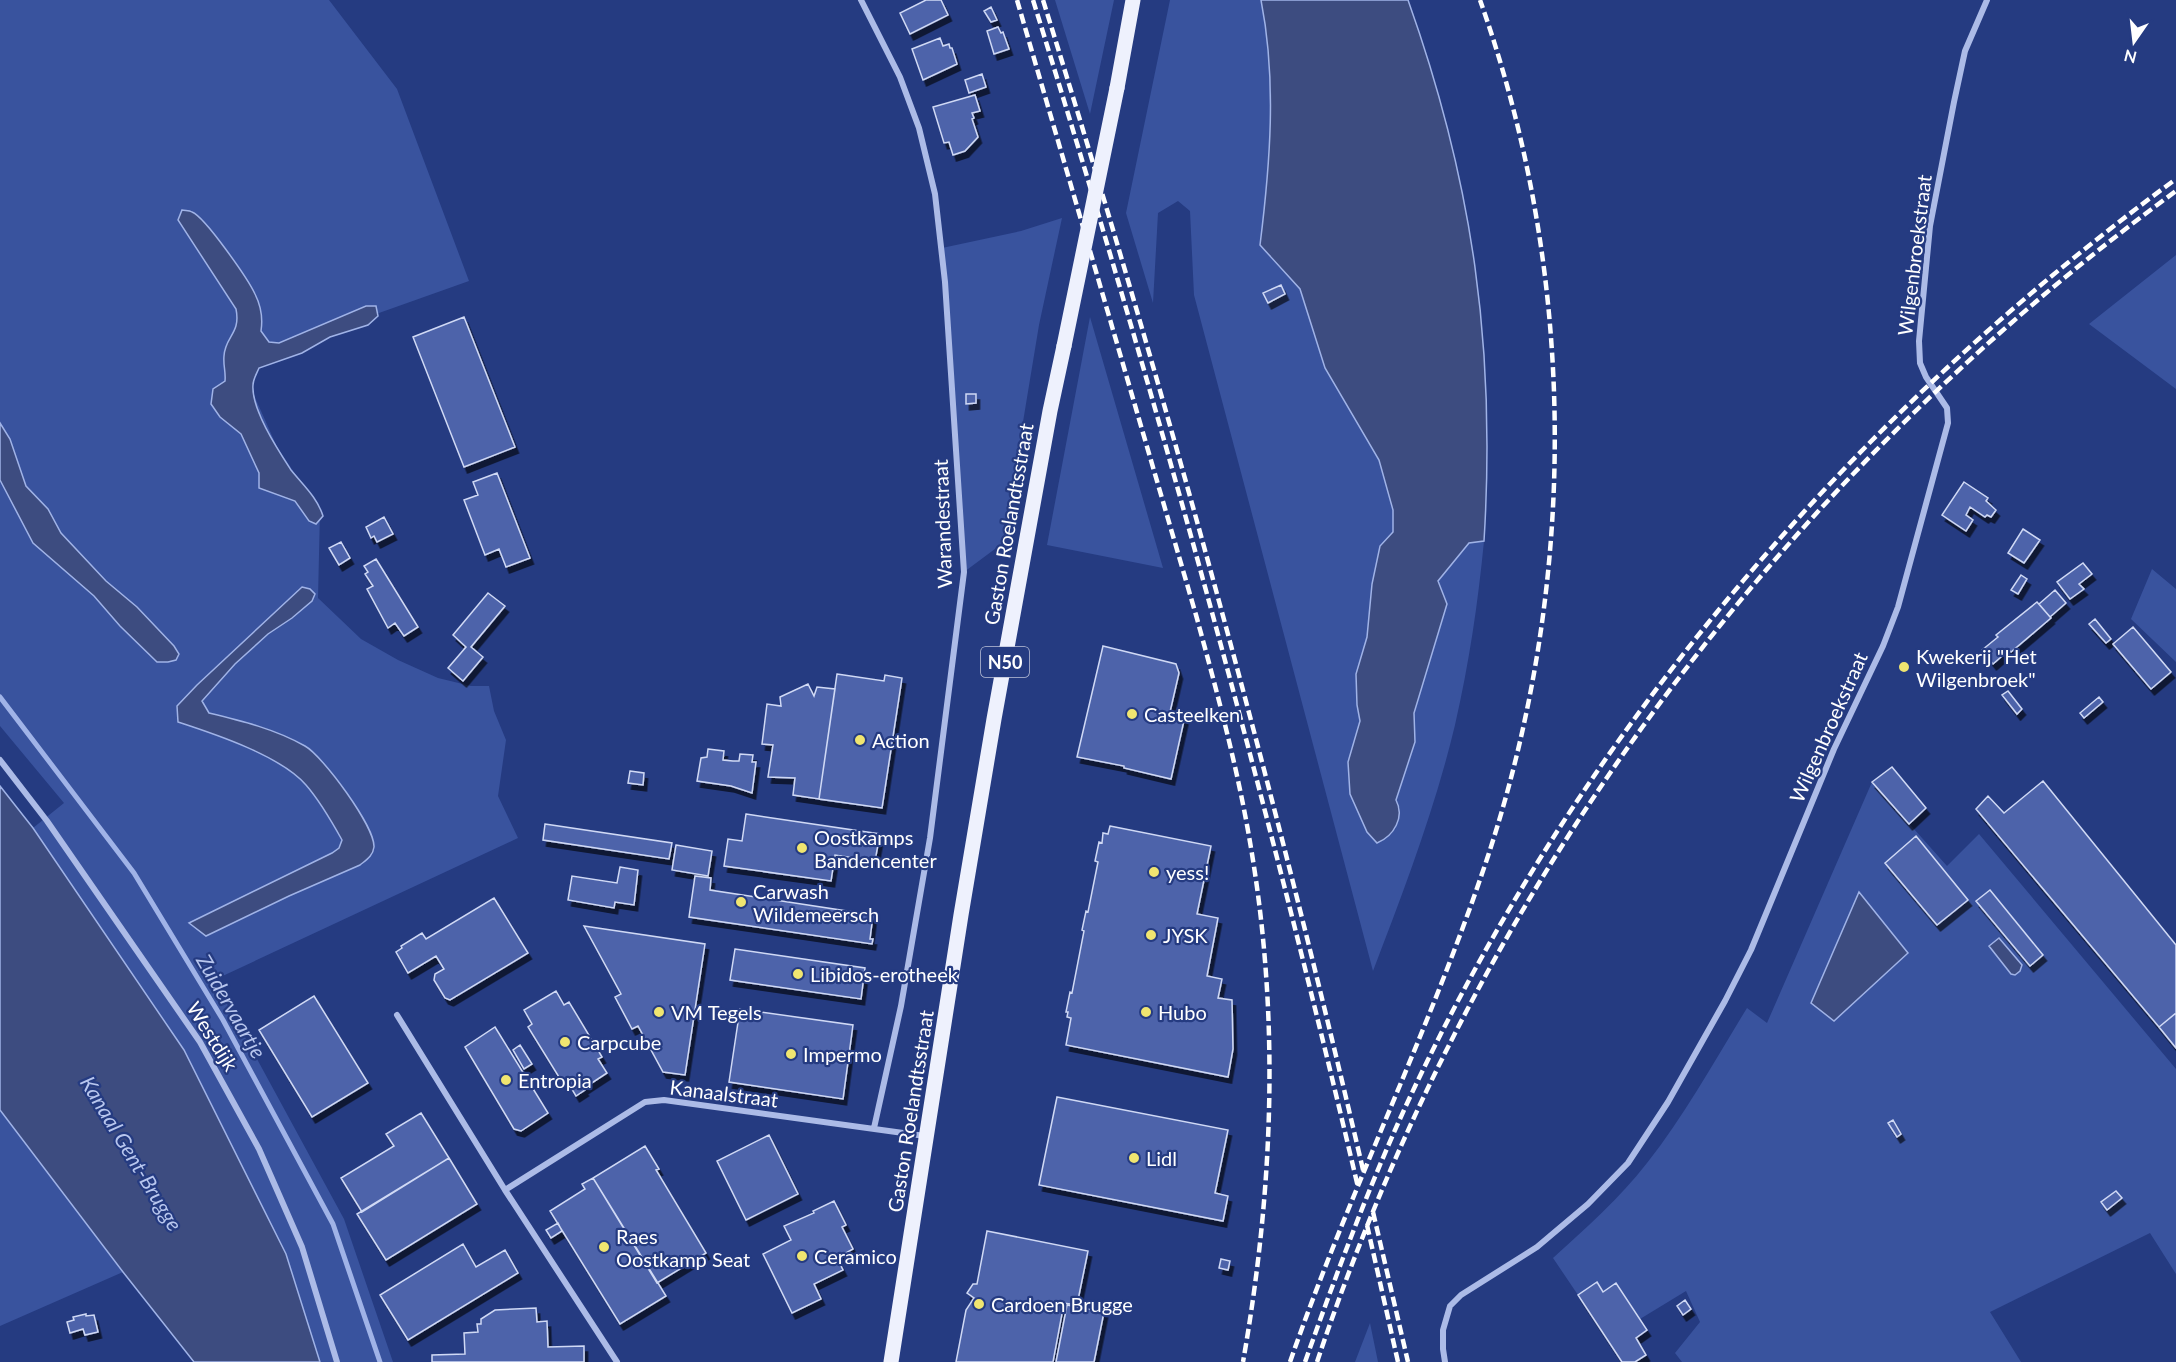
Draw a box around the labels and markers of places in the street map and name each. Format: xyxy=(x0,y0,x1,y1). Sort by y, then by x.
place label: Kwekerij "Het Wilgenbroek" xyxy=(1916,644,2037,691)
marker: Kwekerij "Het Wilgenbroek" xyxy=(1897,660,1911,674)
place label: Casteelken xyxy=(1144,702,1240,726)
marker: Casteelken xyxy=(1125,707,1139,721)
place label: Action xyxy=(872,728,930,752)
marker: Action xyxy=(853,733,867,747)
place label: Oostkamps Bandencenter xyxy=(814,825,937,872)
marker: Oostkamps Bandencenter xyxy=(795,841,809,855)
place label: yess! xyxy=(1166,860,1209,884)
marker: yess! xyxy=(1147,865,1161,879)
place label: Carwash Wildemeersch xyxy=(753,879,879,926)
marker: Carwash Wildemeersch xyxy=(734,895,748,909)
place label: JYSK xyxy=(1163,923,1208,947)
marker: JYSK xyxy=(1144,928,1158,942)
place label: Libidos-erotheek xyxy=(810,962,959,986)
marker: Libidos-erotheek xyxy=(791,967,805,981)
place label: VM Tegels xyxy=(671,1000,762,1024)
place label: Hubo xyxy=(1158,1000,1207,1024)
marker: VM Tegels xyxy=(652,1005,666,1019)
marker: Hubo xyxy=(1139,1005,1153,1019)
place label: Carpcube xyxy=(577,1030,661,1054)
marker: Carpcube xyxy=(558,1035,572,1049)
place label: Impermo xyxy=(803,1042,882,1066)
marker: Impermo xyxy=(784,1047,798,1061)
place label: Entropia xyxy=(518,1068,592,1092)
marker: Entropia xyxy=(499,1073,513,1087)
place label: Lidl xyxy=(1146,1146,1177,1170)
marker: Lidl xyxy=(1127,1151,1141,1165)
place label: Raes Oostkamp Seat xyxy=(616,1224,750,1271)
marker: Raes Oostkamp Seat xyxy=(597,1240,611,1254)
place label: Ceramico xyxy=(814,1244,897,1268)
marker: Ceramico xyxy=(795,1249,809,1263)
place label: Cardoen Brugge xyxy=(991,1292,1133,1316)
marker: Cardoen Brugge xyxy=(972,1297,986,1311)

